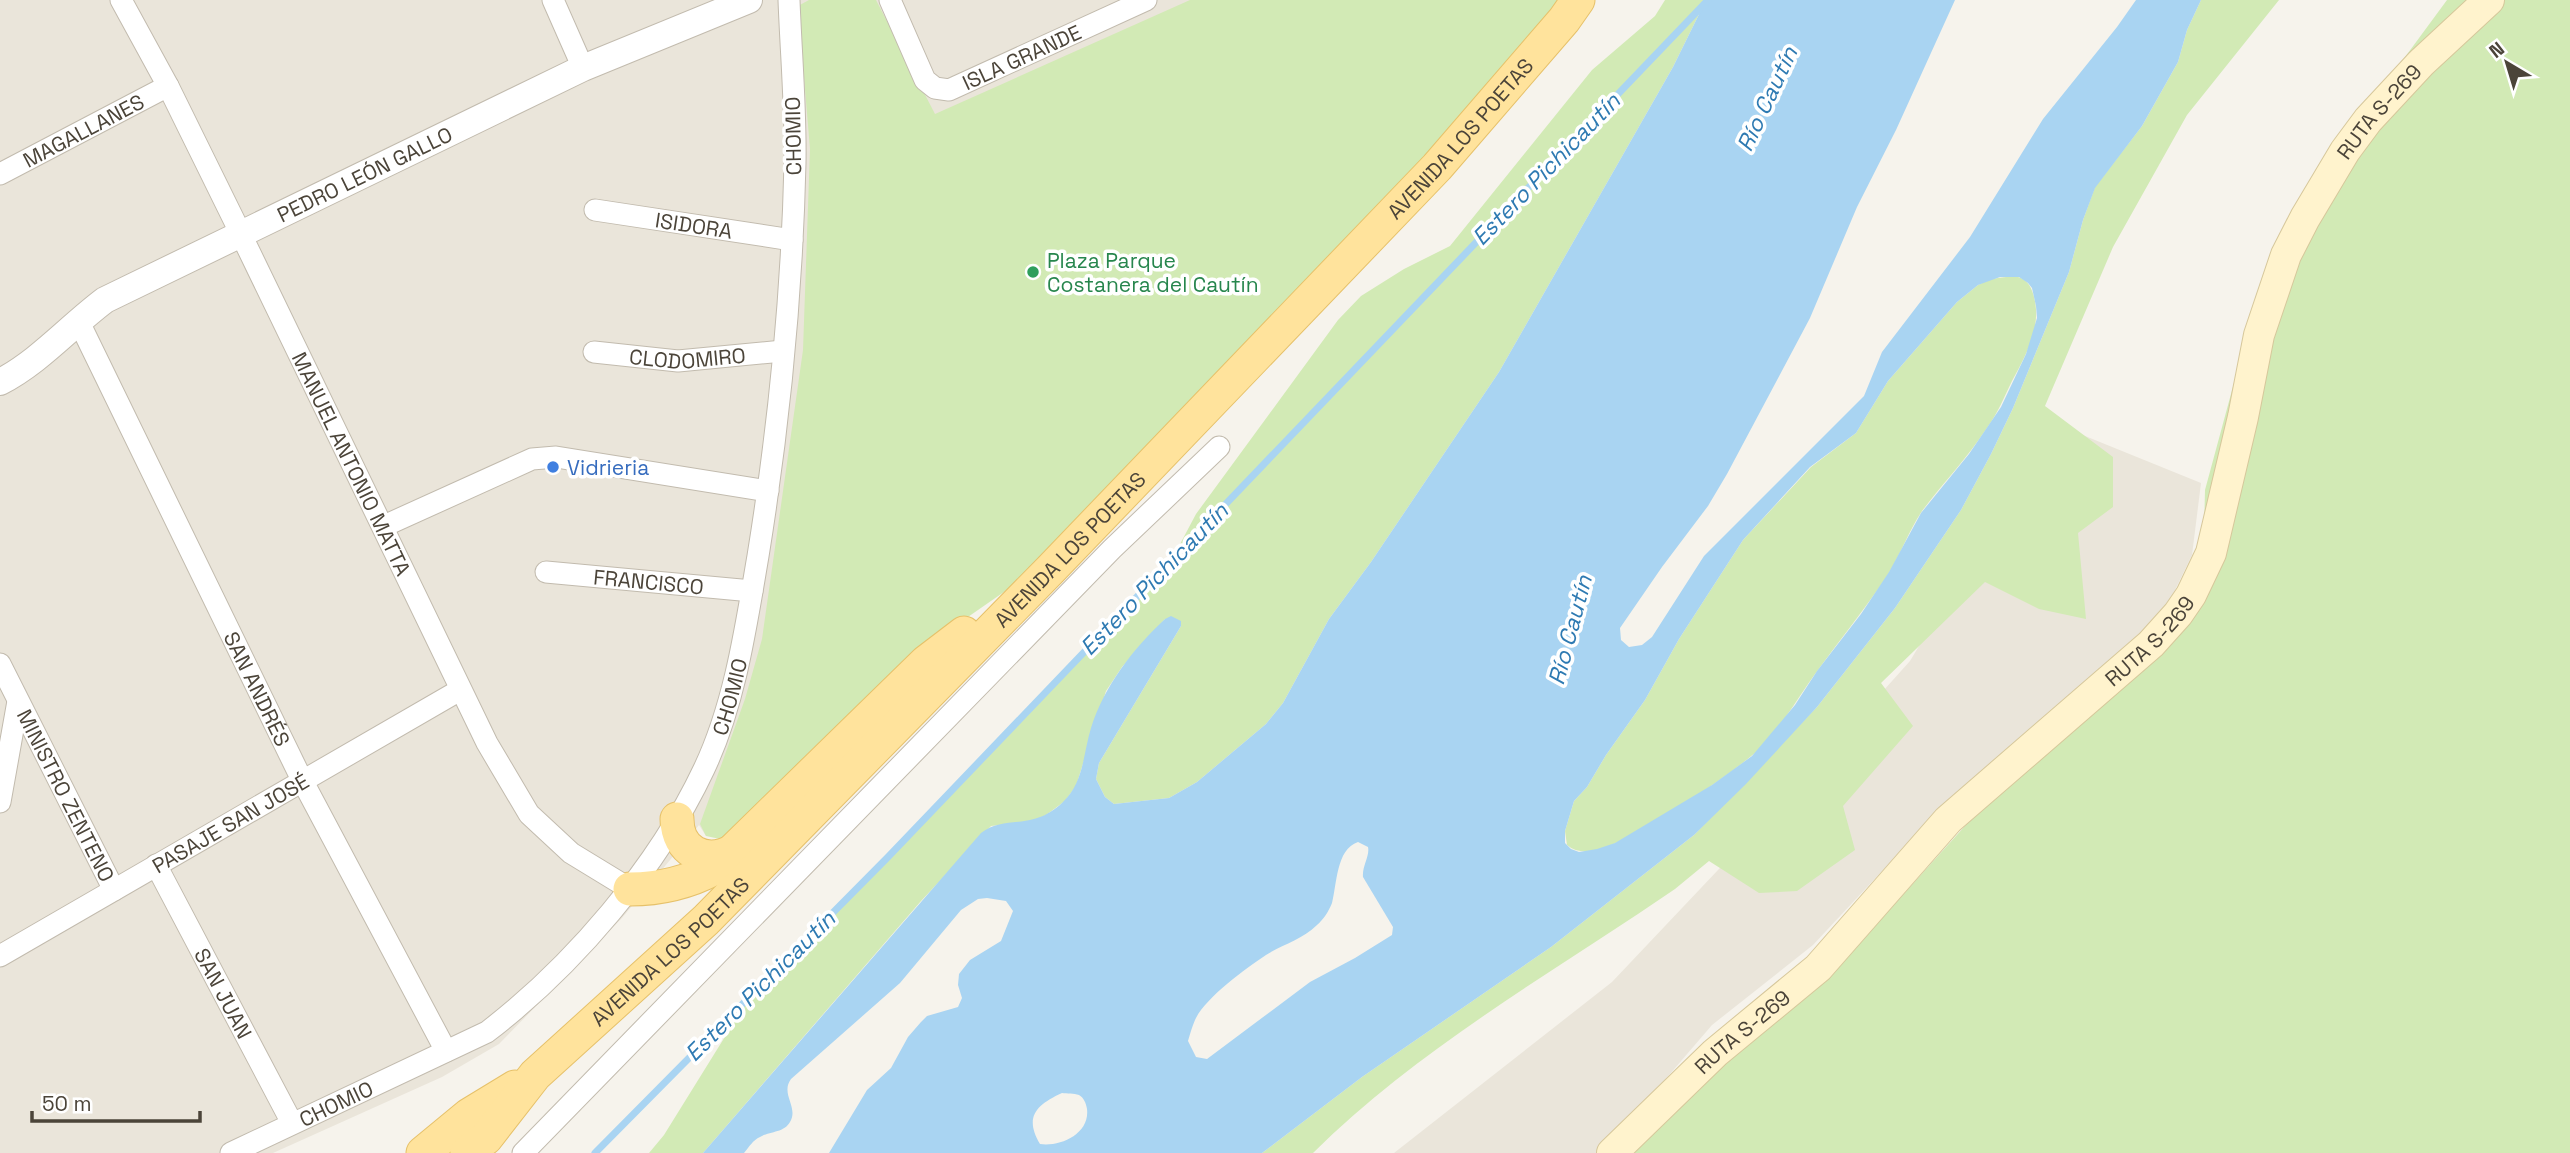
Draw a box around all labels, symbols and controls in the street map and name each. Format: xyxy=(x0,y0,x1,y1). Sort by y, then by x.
street label: ISLA GRANDE xyxy=(958,18,1085,96)
north arrow xyxy=(2472,28,2542,98)
text: N xyxy=(2484,36,2510,64)
water label: Río Cautín xyxy=(1730,41,1805,156)
street label: AVENIDA LOS POETAS xyxy=(1381,52,1539,224)
street label: RUTA S-269 xyxy=(2330,58,2427,164)
water label: Estero Pichicautín xyxy=(1465,86,1627,252)
street label: MAGALLANES xyxy=(18,88,149,173)
street label: CHOMIO xyxy=(779,96,807,176)
street label: PEDRO LEÓN GALLO xyxy=(272,120,457,228)
street label: ISIDORA xyxy=(653,206,734,244)
place label: Plaza Parque Costanera del Cautín xyxy=(1047,247,1259,298)
marker: Plaza Parque Costanera del Cautín xyxy=(1025,264,1041,280)
street label: CLODOMIRO xyxy=(628,341,747,375)
street label: MANUEL ANTONIO MATTA xyxy=(286,347,417,580)
place label: Vidrieria xyxy=(567,454,649,481)
marker: Vidrieria xyxy=(545,459,561,475)
street label: AVENIDA LOS POETAS xyxy=(988,466,1151,633)
water label: Estero Pichicautín xyxy=(1073,496,1235,662)
street label: FRANCISCO xyxy=(592,563,705,600)
water label: Río Cautín xyxy=(1541,571,1599,688)
street label: RUTA S-269 xyxy=(2099,590,2200,692)
street label: SAN ANDRÉS xyxy=(218,627,297,750)
street label: CHOMIO xyxy=(706,656,753,739)
street label: MINISTRO ZENTENO xyxy=(11,704,121,886)
street label: PASAJE SAN JOSÉ xyxy=(147,767,314,879)
street label: AVENIDA LOS POETAS xyxy=(585,871,755,1032)
water label: Estero Pichicautín xyxy=(678,904,842,1068)
street label: SAN JUAN xyxy=(189,943,259,1043)
street label: RUTA S-269 xyxy=(1688,983,1795,1080)
street label: CHOMIO xyxy=(295,1074,377,1132)
scale bar xyxy=(32,1080,200,1124)
text: 50 m xyxy=(42,1090,92,1117)

